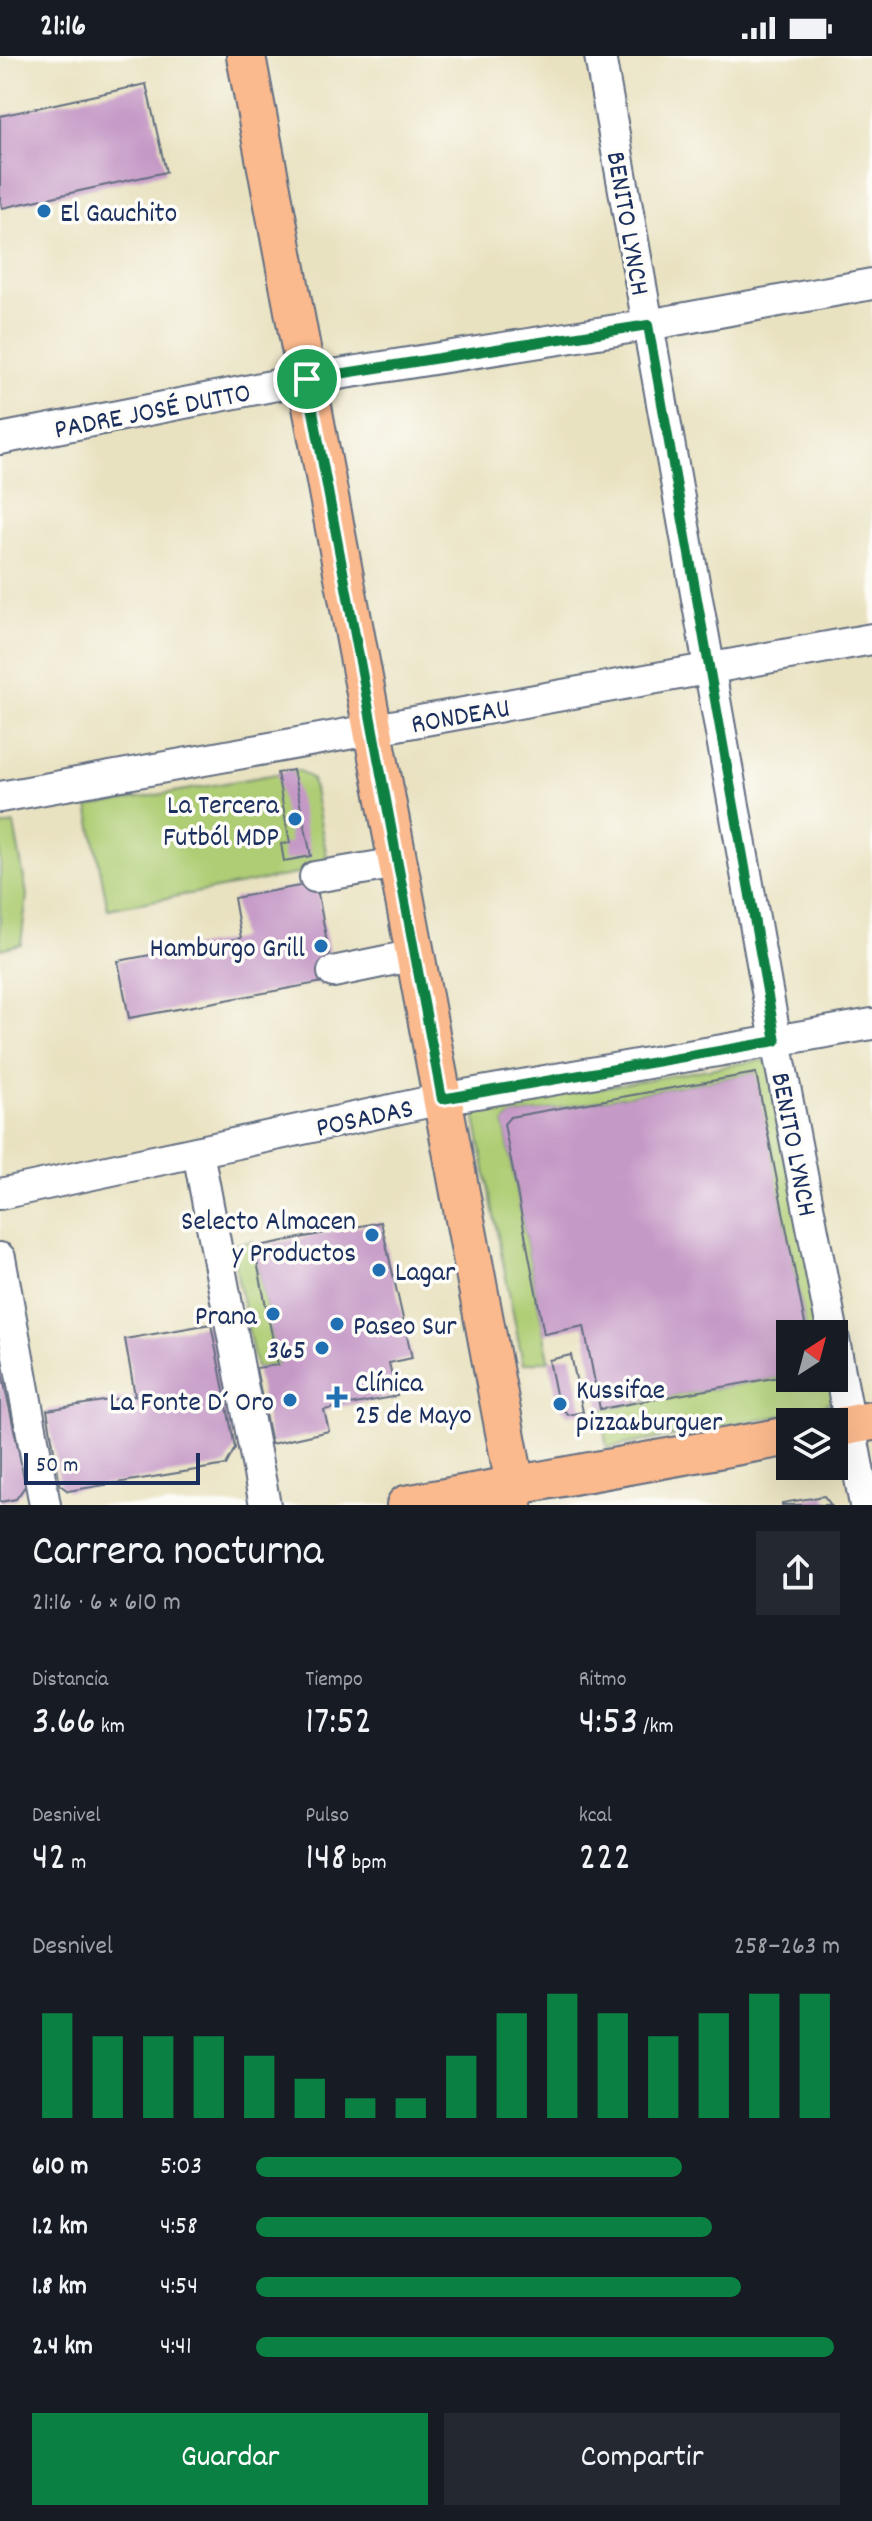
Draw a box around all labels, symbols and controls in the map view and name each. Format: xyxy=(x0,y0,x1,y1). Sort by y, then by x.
text: 21:16 xyxy=(40,7,86,50)
street label: BENITO LYNCH xyxy=(593,149,657,299)
place label: El Gauchito xyxy=(60,196,177,236)
marker: El Gauchito xyxy=(35,202,53,220)
pin xyxy=(273,345,341,413)
icon: arrive xyxy=(285,357,329,401)
street label: PADRE JOSÉ DUTTO xyxy=(51,375,255,453)
street label: RONDEAU xyxy=(408,691,513,747)
place label: La Tercera Futból MDP xyxy=(163,788,280,860)
marker: La Tercera Futból MDP xyxy=(286,810,304,828)
place label: Hamburgo Grill xyxy=(150,931,305,971)
marker: Hamburgo Grill xyxy=(312,937,330,955)
street label: BENITO LYNCH xyxy=(758,1070,825,1220)
street label: POSADAS xyxy=(313,1091,417,1151)
place label: Selecto Almacen y Productos xyxy=(181,1204,356,1276)
marker: Selecto Almacen y Productos xyxy=(363,1226,381,1244)
place label: Lagar xyxy=(395,1255,456,1295)
marker: Lagar xyxy=(370,1261,388,1279)
place label: Prana xyxy=(195,1299,258,1339)
marker: Prana xyxy=(264,1305,282,1323)
place label: Paseo Sur xyxy=(353,1309,457,1349)
marker: Paseo Sur xyxy=(328,1315,346,1333)
north arrow xyxy=(776,1320,848,1392)
map controls xyxy=(776,1320,848,1480)
place label: 365 xyxy=(267,1333,306,1373)
marker: 365 xyxy=(313,1339,331,1357)
place label: Clínica 25 de Mayo xyxy=(355,1366,472,1438)
place label: Kussifae pizza&burguer xyxy=(576,1373,723,1445)
place label: La Fonte D´ Oro xyxy=(109,1385,274,1425)
marker: Clínica 25 de Mayo xyxy=(326,1386,348,1408)
marker: La Fonte D´ Oro xyxy=(281,1391,299,1409)
marker: Kussifae pizza&burguer xyxy=(551,1395,569,1413)
button: layers xyxy=(776,1408,848,1480)
scale bar xyxy=(24,1449,200,1485)
text: 50 m xyxy=(36,1451,78,1482)
text: Carrera nocturna xyxy=(32,1523,324,1586)
button: share xyxy=(756,1531,840,1615)
text: 21:16 · 6 × 610 m xyxy=(32,1585,181,1622)
text: Distancia xyxy=(32,1665,108,1696)
text: Tiempo xyxy=(305,1665,363,1696)
text: Ritmo xyxy=(579,1665,626,1696)
text: 3.66 xyxy=(32,1696,96,1753)
text: 17:52 xyxy=(305,1696,372,1753)
text: 4:53 xyxy=(579,1696,638,1753)
text: km xyxy=(96,1712,125,1743)
text: /km xyxy=(638,1712,674,1743)
text: Desnivel xyxy=(32,1801,101,1832)
text: Pulso xyxy=(305,1801,349,1832)
text: kcal xyxy=(579,1801,612,1832)
text: 42 xyxy=(32,1832,66,1889)
text: 148 xyxy=(305,1832,347,1889)
text: 222 xyxy=(579,1832,631,1889)
text: m xyxy=(66,1848,86,1879)
text: bpm xyxy=(347,1848,387,1879)
text: Desnivel xyxy=(32,1929,113,1966)
text: 258–263 m xyxy=(734,1929,840,1966)
text: 610 m xyxy=(32,2149,88,2186)
text: 5:03 xyxy=(160,2149,202,2186)
text: 1.2 km xyxy=(32,2209,88,2246)
text: 4:58 xyxy=(160,2209,198,2246)
text: 1.8 km xyxy=(32,2269,87,2306)
text: 4:54 xyxy=(160,2269,198,2306)
text: 2.4 km xyxy=(32,2329,93,2366)
text: 4:41 xyxy=(160,2329,192,2366)
button: Guardar xyxy=(32,2413,428,2505)
button: Compartir xyxy=(444,2413,840,2505)

